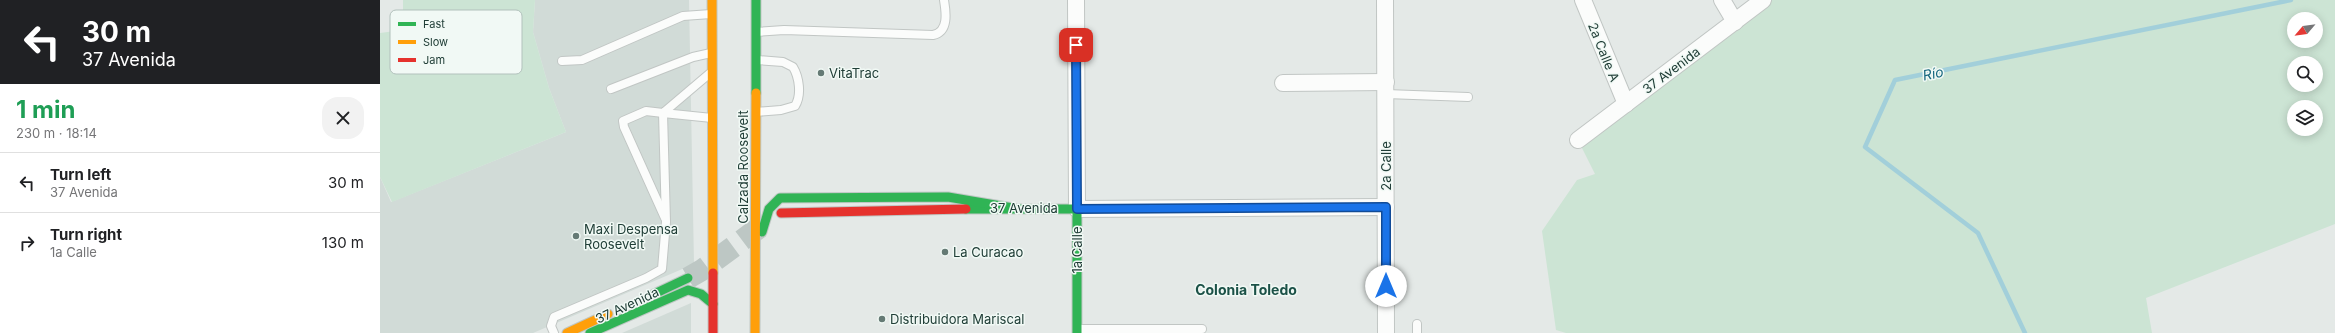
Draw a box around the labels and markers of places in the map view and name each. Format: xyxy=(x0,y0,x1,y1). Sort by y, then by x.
pin xyxy=(1059,28,1093,62)
place label: VitaTrac xyxy=(829,65,879,81)
marker: VitaTrac xyxy=(816,68,826,78)
place label: Maxi Despensa Roosevelt xyxy=(584,221,678,252)
marker: Maxi Despensa Roosevelt xyxy=(571,231,581,241)
place label: La Curacao xyxy=(953,244,1024,260)
marker: La Curacao xyxy=(940,247,950,257)
place label: Distribuidora Mariscal xyxy=(890,311,1024,327)
marker: Distribuidora Mariscal xyxy=(877,314,887,324)

